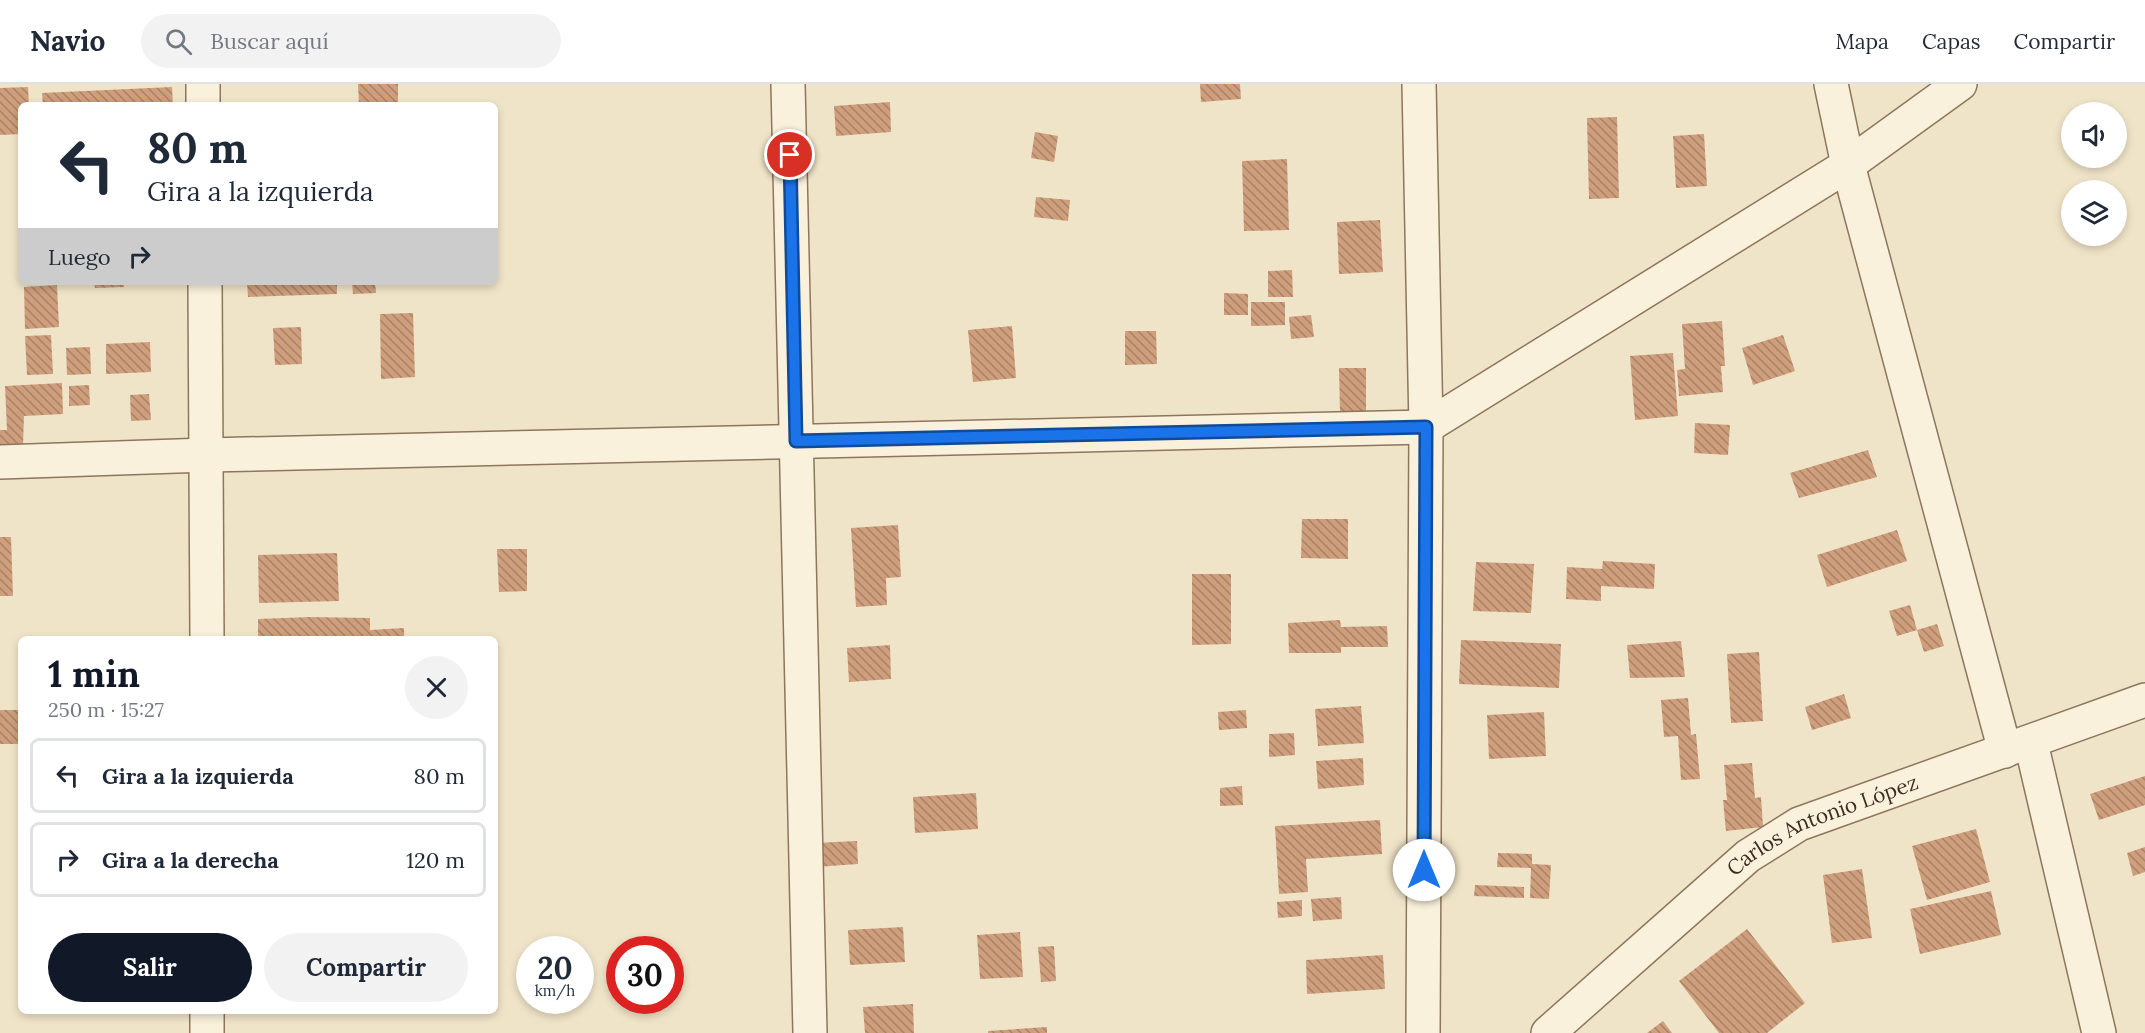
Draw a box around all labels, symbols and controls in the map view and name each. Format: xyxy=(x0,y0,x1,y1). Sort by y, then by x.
search box xyxy=(141,14,561,68)
text: Navio xyxy=(30,23,105,59)
icon: search xyxy=(162,25,195,58)
text: Buscar aquí xyxy=(210,27,329,55)
text: Mapa xyxy=(1835,28,1889,55)
text: Capas xyxy=(1922,28,1981,55)
text: Compartir xyxy=(2014,28,2115,55)
map controls xyxy=(2061,102,2127,246)
button: sound xyxy=(2061,102,2127,168)
text: 80 m xyxy=(147,121,247,175)
icon: left xyxy=(48,126,126,204)
pin xyxy=(764,129,815,180)
icon: arrive xyxy=(773,138,806,171)
text: Gira a la izquierda xyxy=(147,174,374,208)
button: layers xyxy=(2061,180,2127,246)
icon: right xyxy=(123,240,156,273)
text: Luego xyxy=(48,243,111,271)
text: 1 min xyxy=(48,651,140,697)
button: close xyxy=(405,656,468,719)
text: 250 m · 15:27 xyxy=(48,697,164,722)
icon: left xyxy=(51,759,84,792)
text: Gira a la izquierda xyxy=(102,762,294,790)
text: 80 m xyxy=(414,762,465,790)
street label: Carlos Antonio López xyxy=(1721,768,1922,882)
position arrow xyxy=(1392,838,1456,902)
icon: right xyxy=(51,843,84,876)
text: Gira a la derecha xyxy=(102,846,279,874)
text: 120 m xyxy=(406,846,465,874)
button: Salir xyxy=(48,933,252,1002)
button: Compartir xyxy=(264,933,468,1002)
speed limit sign: 30 xyxy=(606,936,684,1014)
text: 20 xyxy=(537,949,573,987)
text: km/h xyxy=(535,981,575,1000)

